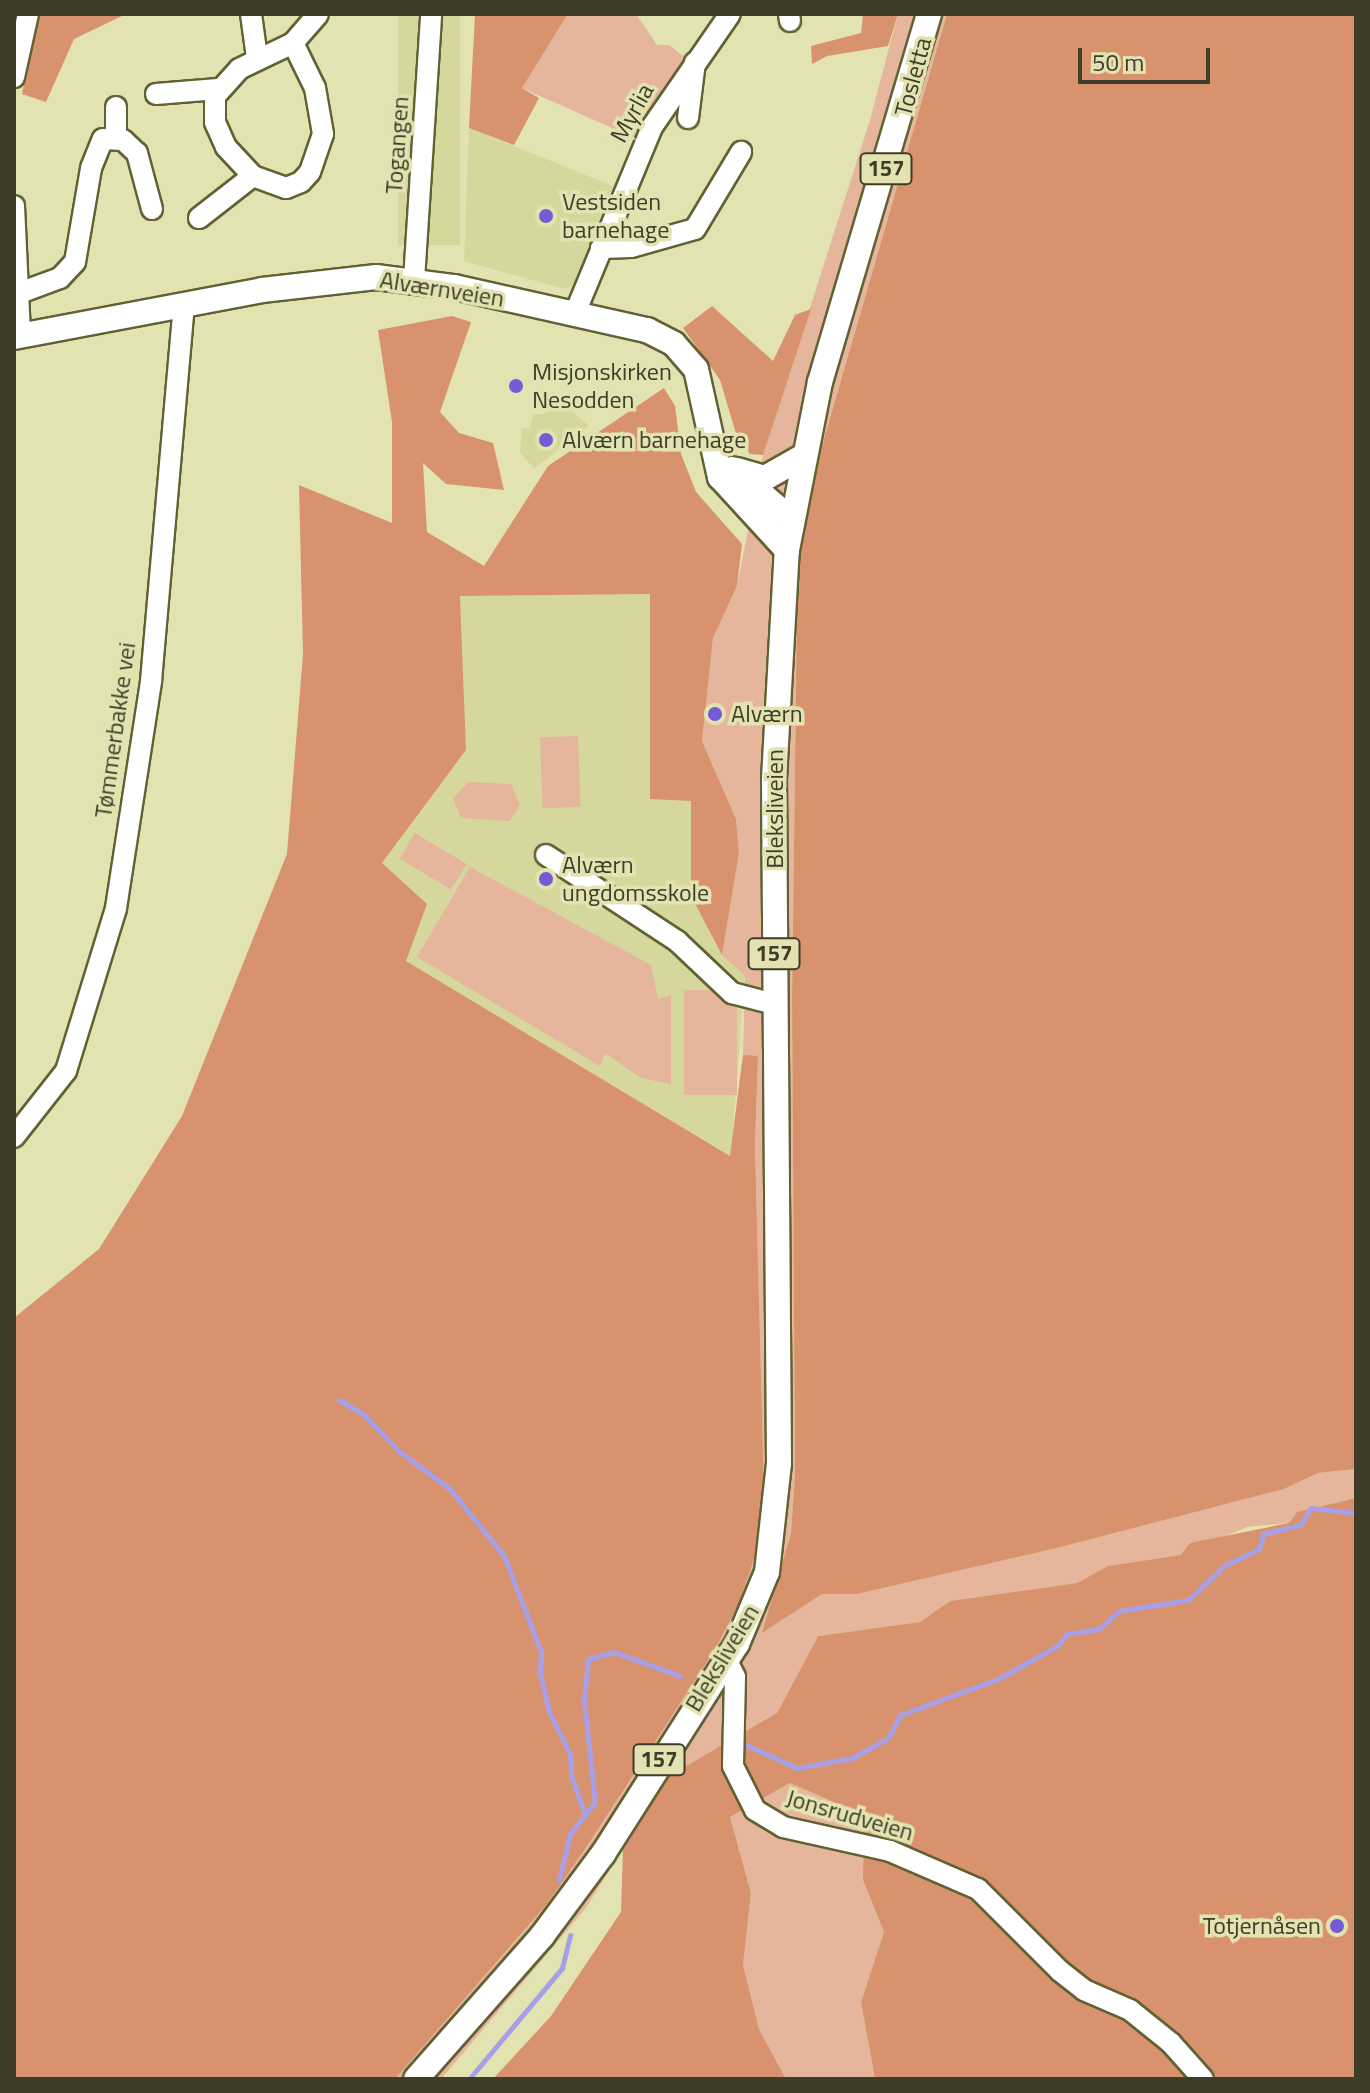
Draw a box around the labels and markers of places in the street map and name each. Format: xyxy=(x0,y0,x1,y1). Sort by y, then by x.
place label: Vestsiden barnehage xyxy=(562,188,669,244)
marker: Vestsiden barnehage xyxy=(537,207,555,225)
place label: Misjonskirken Nesodden xyxy=(532,358,672,414)
marker: Misjonskirken Nesodden xyxy=(507,377,525,395)
place label: Alværn barnehage xyxy=(562,426,746,454)
marker: Alværn barnehage xyxy=(537,431,555,449)
place label: Alværn xyxy=(731,700,803,728)
marker: Alværn xyxy=(706,705,724,723)
place label: Alværn ungdomsskole xyxy=(562,851,709,907)
marker: Alværn ungdomsskole xyxy=(537,870,555,888)
place label: Totjernåsen xyxy=(1203,1912,1321,1940)
marker: Totjernåsen xyxy=(1328,1917,1346,1935)

